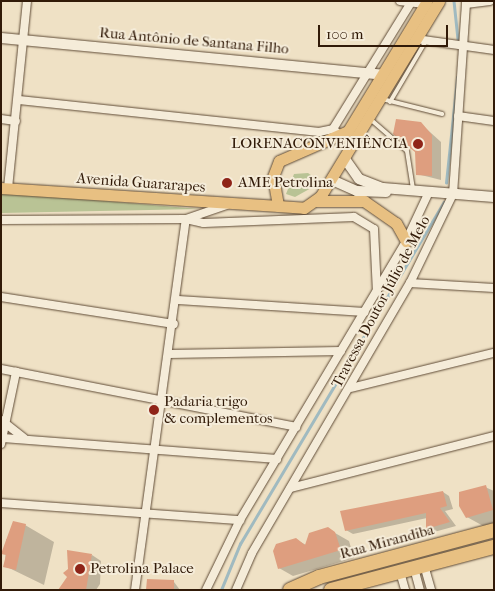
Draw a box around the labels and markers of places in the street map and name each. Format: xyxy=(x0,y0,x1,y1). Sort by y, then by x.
place label: LORENACONVENIÊNCIA xyxy=(231,135,408,153)
marker: LORENACONVENIÊNCIA xyxy=(412,138,424,150)
place label: AME Petrolina xyxy=(238,174,333,192)
marker: AME Petrolina xyxy=(220,176,234,190)
place label: Padaria trigo & complementos xyxy=(164,392,273,427)
marker: Padaria trigo & complementos xyxy=(148,404,160,416)
place label: Petrolina Palace xyxy=(90,560,194,578)
marker: Petrolina Palace xyxy=(74,563,86,575)

